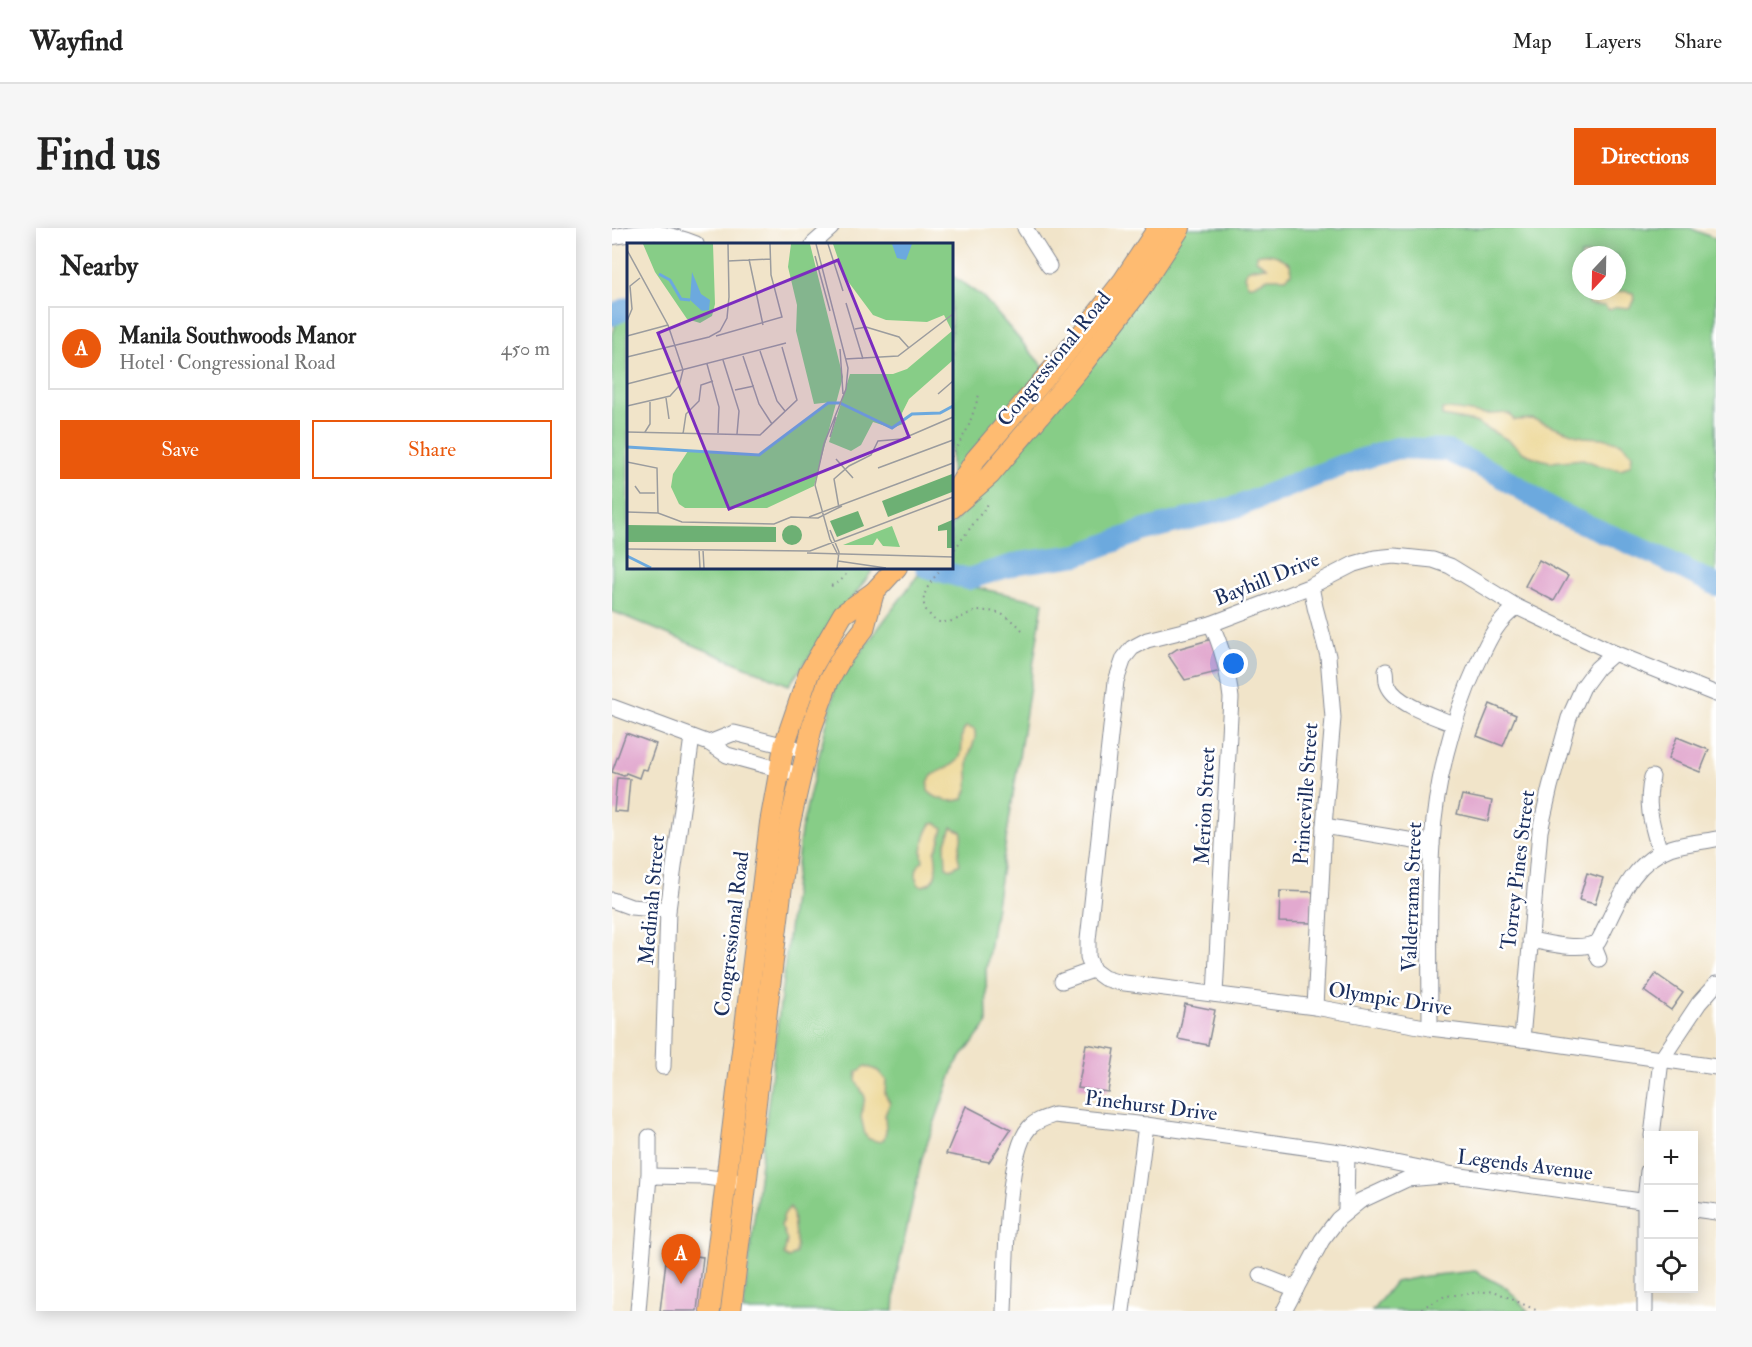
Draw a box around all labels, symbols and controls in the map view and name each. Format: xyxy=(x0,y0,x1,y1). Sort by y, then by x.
text: Wayfind xyxy=(30,24,123,59)
text: Map xyxy=(1512,28,1552,55)
text: Layers xyxy=(1585,28,1641,55)
text: Share xyxy=(1674,28,1722,55)
button: Directions xyxy=(1574,128,1716,185)
text: Find us xyxy=(36,130,160,182)
inset map xyxy=(627,243,952,568)
north arrow xyxy=(1572,246,1626,300)
text: Nearby xyxy=(60,251,138,283)
street label: Congressional Road xyxy=(991,285,1117,432)
text: Manila Southwoods Manor xyxy=(119,322,356,350)
text: A xyxy=(75,336,88,361)
text: 450 m xyxy=(501,336,550,361)
text: Hotel · Congressional Road xyxy=(119,350,335,375)
button: Save xyxy=(60,420,300,479)
button: Share xyxy=(312,420,552,479)
street label: Bayhill Drive xyxy=(1210,546,1324,612)
your location xyxy=(1219,649,1248,678)
street label: Princeville Street xyxy=(1288,722,1324,866)
street label: Merion Street xyxy=(1188,746,1222,866)
street label: Torrey Pines Street xyxy=(1495,788,1541,951)
street label: Valderrama Street xyxy=(1396,821,1428,973)
street label: Medinah Street xyxy=(633,834,671,966)
street label: Congressional Road xyxy=(708,849,756,1018)
street label: Olympic Drive xyxy=(1326,976,1454,1022)
street label: Pinehurst Drive xyxy=(1083,1084,1219,1128)
map controls xyxy=(1644,1131,1698,1293)
button: + xyxy=(1644,1131,1698,1185)
street label: Legends Avenue xyxy=(1456,1143,1595,1187)
button: − xyxy=(1644,1185,1698,1239)
pin: A xyxy=(662,1234,700,1284)
button: locate xyxy=(1644,1239,1698,1293)

